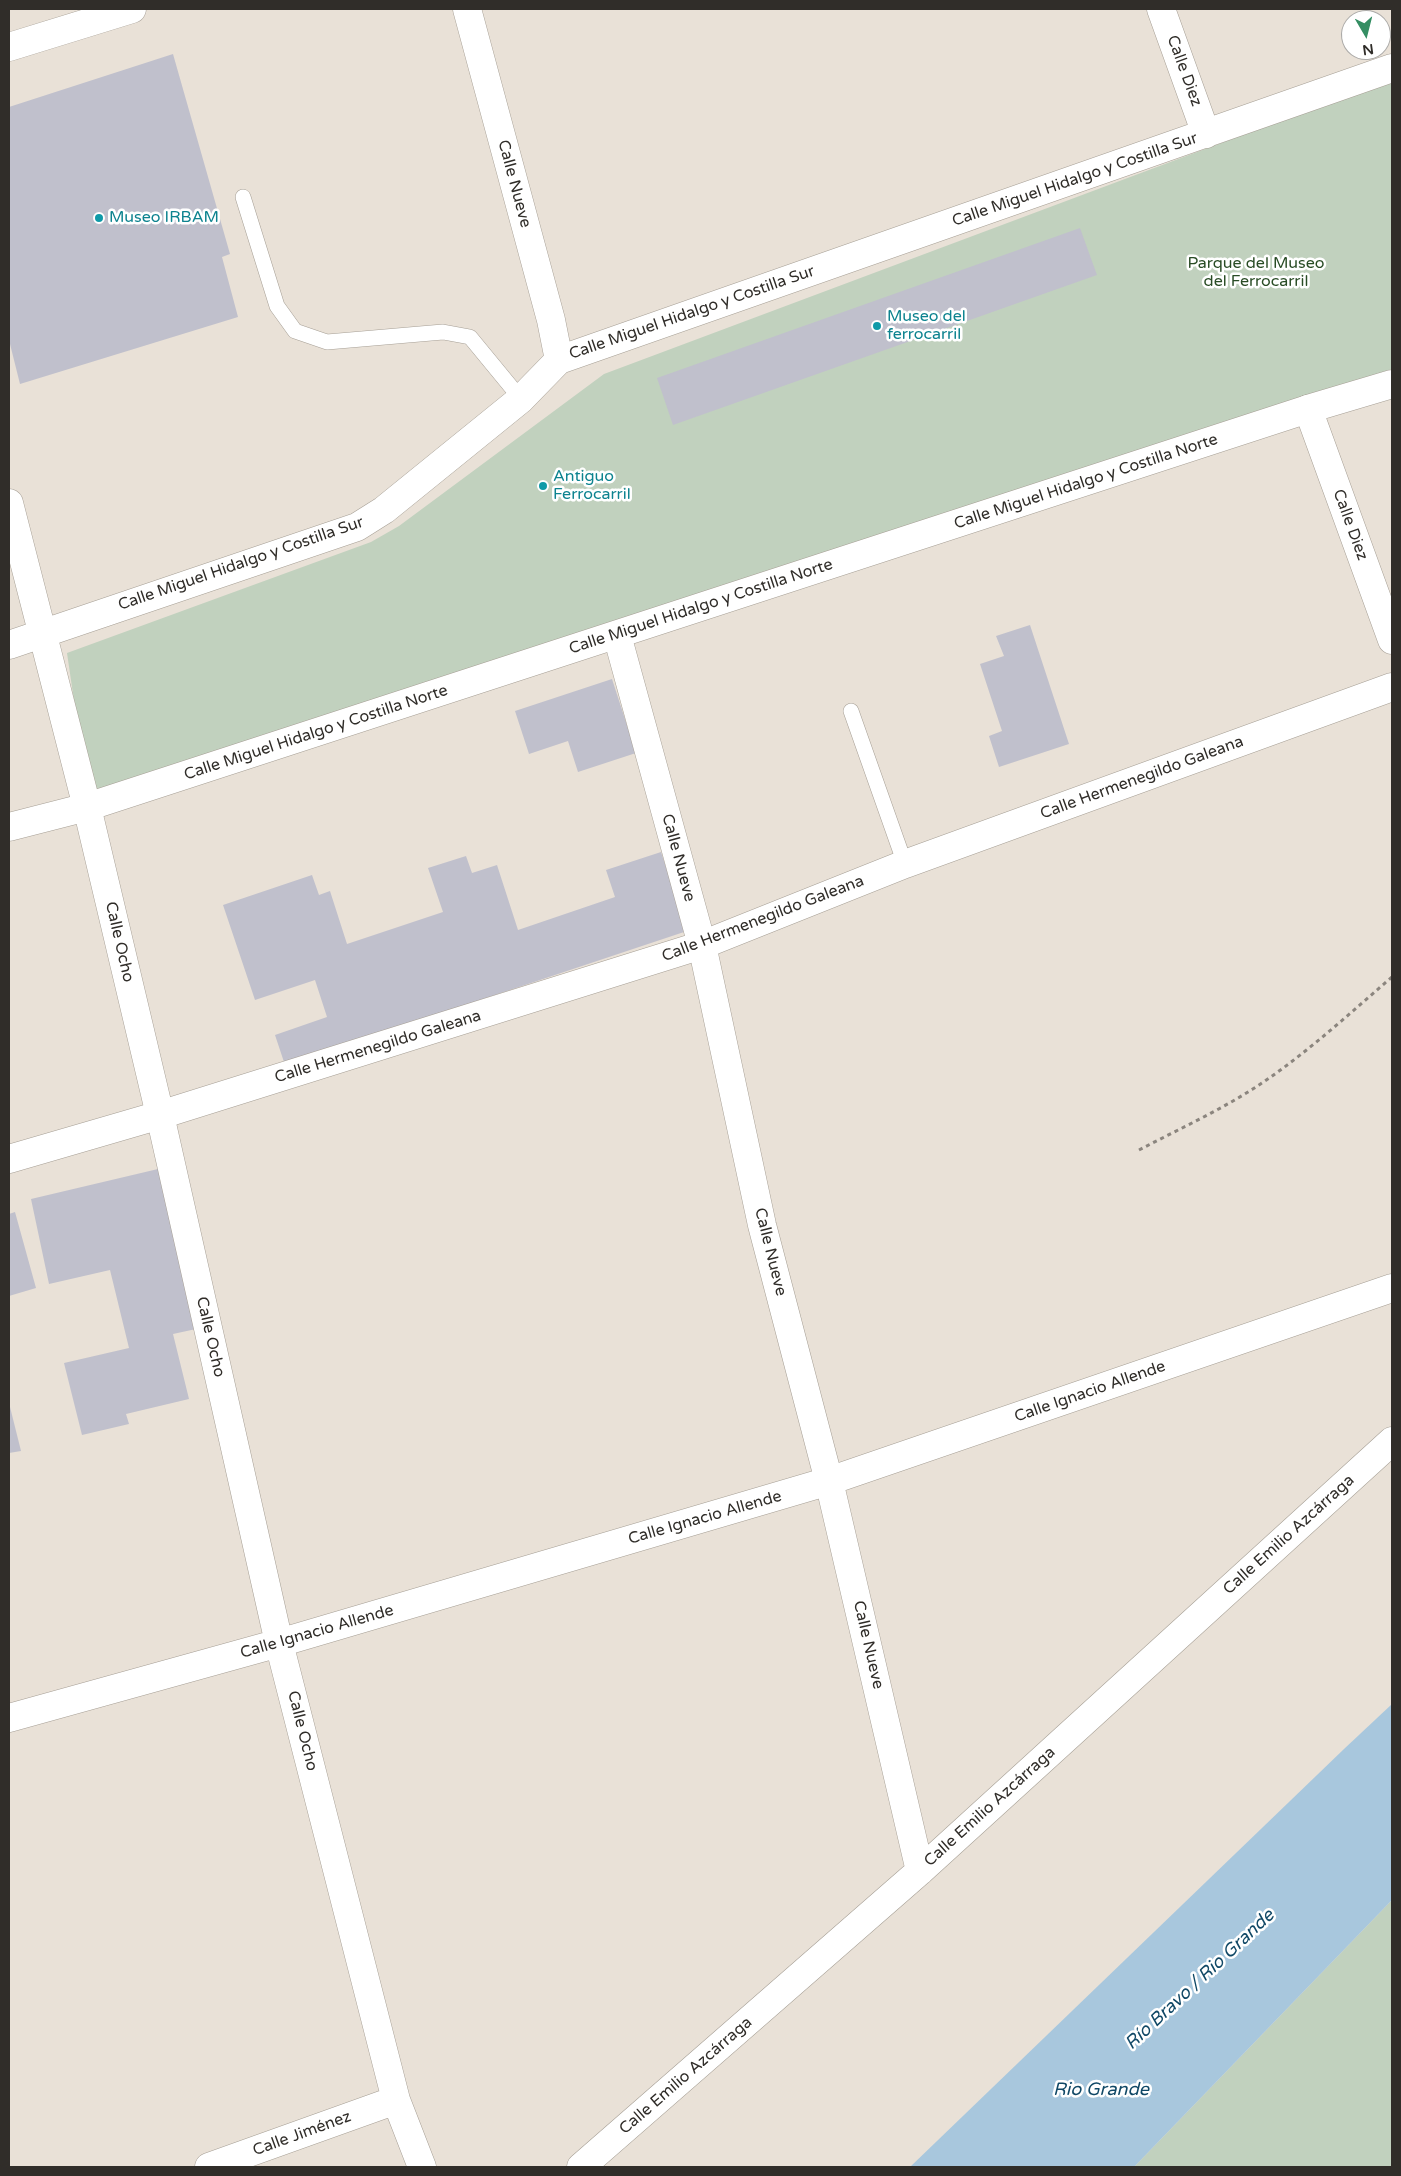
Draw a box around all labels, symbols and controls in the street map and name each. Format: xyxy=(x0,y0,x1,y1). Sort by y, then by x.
north arrow xyxy=(1341,10,1391,60)
street label: Calle Diez xyxy=(1162,33,1206,109)
text: N xyxy=(1361,40,1375,59)
street label: Calle Miguel Hidalgo y Costilla Sur xyxy=(950,129,1200,231)
street label: Calle Nueve xyxy=(493,138,535,230)
place label: Museo IRBAM xyxy=(109,208,219,228)
marker: Museo IRBAM xyxy=(93,212,105,224)
park label: Parque del Museo del Ferrocarril xyxy=(1187,254,1325,292)
street label: Calle Miguel Hidalgo y Costilla Sur xyxy=(567,262,817,364)
place label: Museo del ferrocarril xyxy=(887,307,966,345)
marker: Museo del ferrocarril xyxy=(871,320,883,332)
street label: Calle Miguel Hidalgo y Costilla Norte xyxy=(952,430,1220,534)
place label: Antiguo Ferrocarril xyxy=(553,467,631,505)
marker: Antiguo Ferrocarril xyxy=(537,480,549,492)
street label: Calle Diez xyxy=(1328,487,1372,563)
street label: Calle Miguel Hidalgo y Costilla Sur xyxy=(116,513,366,615)
street label: Calle Miguel Hidalgo y Costilla Norte xyxy=(567,555,835,659)
street label: Calle Miguel Hidalgo y Costilla Norte xyxy=(182,681,450,785)
street label: Calle Hermenegildo Galeana xyxy=(1038,732,1246,824)
street label: Calle Nueve xyxy=(657,812,699,904)
street label: Calle Hermenegildo Galeana xyxy=(659,872,867,966)
street label: Calle Ocho xyxy=(100,900,138,984)
street label: Calle Hermenegildo Galeana xyxy=(272,1006,484,1088)
street label: Calle Nueve xyxy=(750,1206,790,1298)
street label: Calle Ocho xyxy=(191,1295,229,1379)
street label: Calle Ignacio Allende xyxy=(1012,1357,1168,1427)
street label: Calle Emilio Azcárraga xyxy=(1220,1471,1358,1599)
street label: Calle Ignacio Allende xyxy=(626,1487,784,1549)
street label: Calle Nueve xyxy=(849,1599,887,1691)
street label: Calle Ignacio Allende xyxy=(238,1601,396,1663)
street label: Calle Ocho xyxy=(283,1689,321,1773)
street label: Calle Emilio Azcárraga xyxy=(921,1743,1059,1871)
water label: Río Bravo / Rio Grande xyxy=(1121,1905,1279,2055)
street label: Calle Emilio Azcárraga xyxy=(616,2013,756,2139)
water label: Rio Grande xyxy=(1053,2079,1149,2101)
street label: Calle Jiménez xyxy=(250,2107,354,2161)

